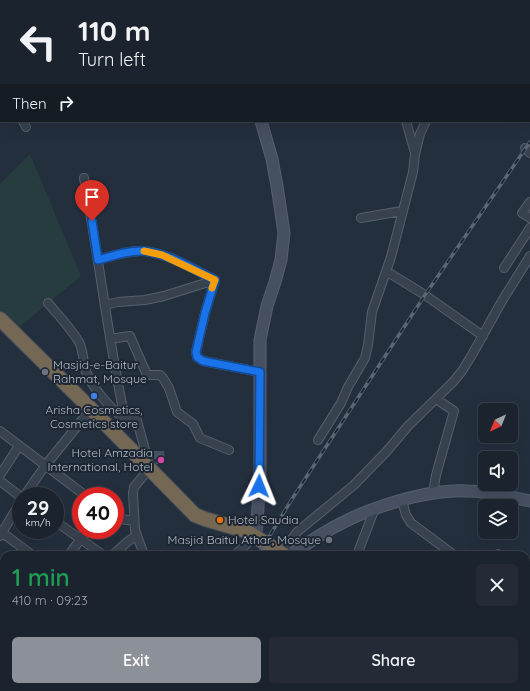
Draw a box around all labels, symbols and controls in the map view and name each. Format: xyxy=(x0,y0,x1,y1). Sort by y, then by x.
text: 110 m xyxy=(78,13,151,48)
icon: left xyxy=(12,16,64,68)
text: Turn left xyxy=(78,48,146,71)
icon: right xyxy=(55,92,77,114)
text: Then xyxy=(12,94,47,113)
pin xyxy=(75,180,109,221)
icon: arrive xyxy=(81,186,103,208)
place label: Masjid-e-Baitur Rahmat, Mosque xyxy=(53,357,147,386)
marker: Masjid-e-Baitur Rahmat, Mosque xyxy=(40,367,50,377)
marker: Arisha Cosmetics, Cosmetics store xyxy=(89,391,99,401)
place label: Arisha Cosmetics, Cosmetics store xyxy=(45,402,143,431)
north arrow xyxy=(478,403,518,443)
map controls xyxy=(478,403,518,539)
place label: Hotel Amzadia International, Hotel xyxy=(48,445,153,474)
button: sound xyxy=(478,451,518,491)
marker: Hotel Amzadia International, Hotel xyxy=(156,455,166,465)
position arrow xyxy=(238,465,280,507)
speed limit sign: 40 xyxy=(72,487,124,539)
text: 29 xyxy=(27,495,49,520)
button: layers xyxy=(478,499,518,539)
place label: Hotel Saudia xyxy=(228,512,299,527)
marker: Hotel Saudia xyxy=(215,515,225,525)
text: km/h xyxy=(25,516,51,529)
place label: Masjid Baitul Athar, Mosque xyxy=(167,532,321,547)
marker: Masjid Baitul Athar, Mosque xyxy=(324,535,334,545)
text: 1 min xyxy=(12,562,70,592)
button: close xyxy=(476,564,518,606)
text: 410 m · 09:23 xyxy=(12,592,88,608)
button: Exit xyxy=(12,637,261,683)
button: Share xyxy=(269,637,518,683)

